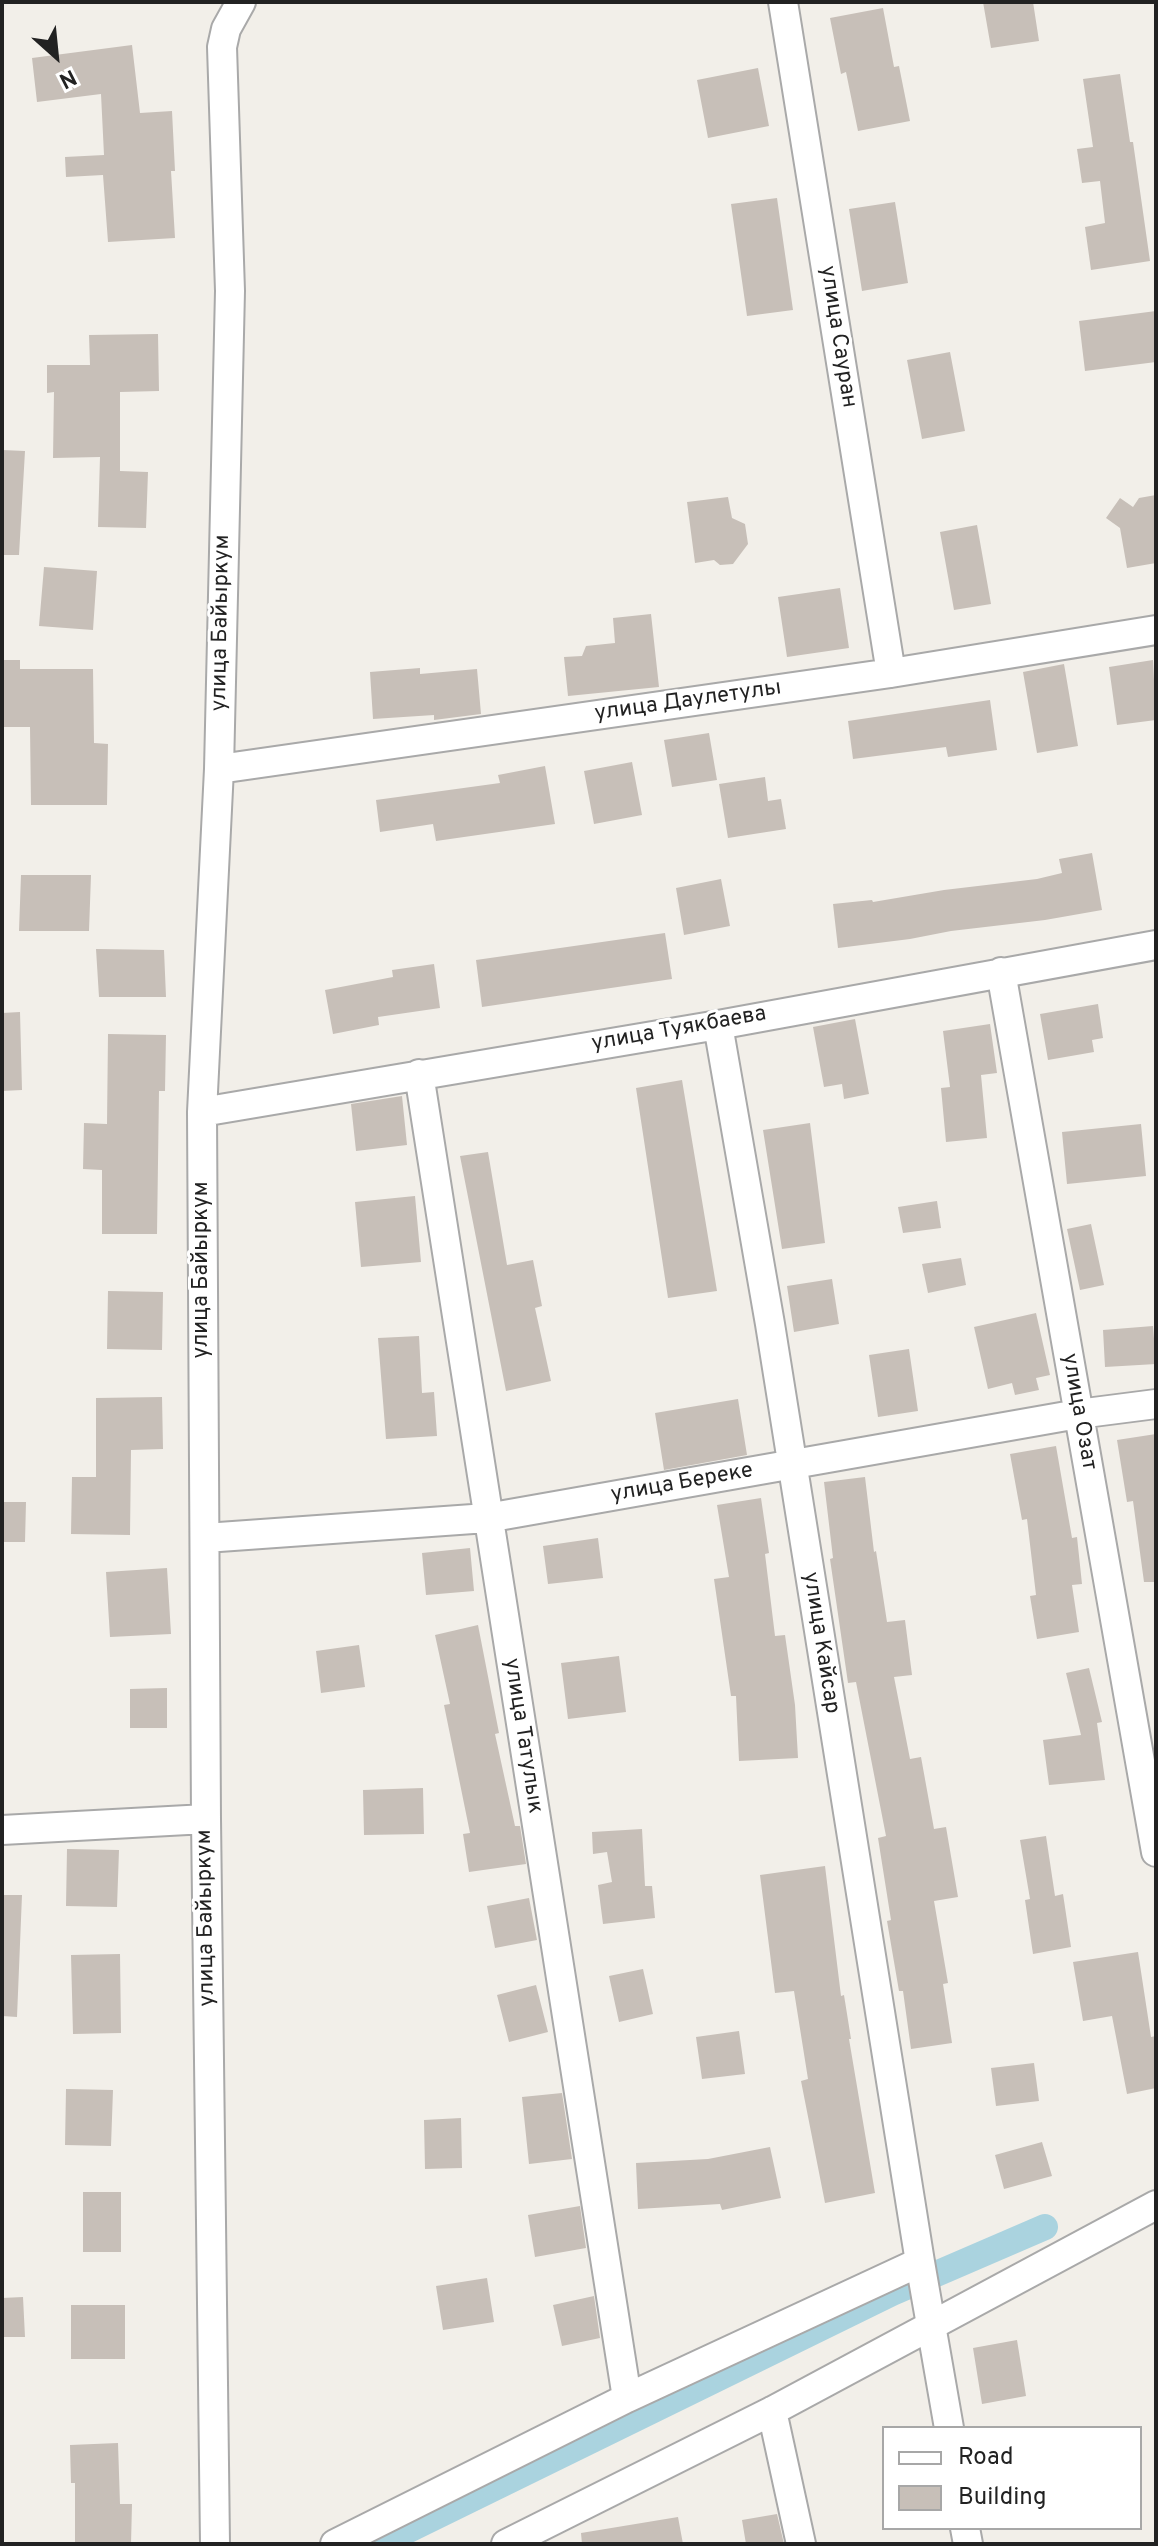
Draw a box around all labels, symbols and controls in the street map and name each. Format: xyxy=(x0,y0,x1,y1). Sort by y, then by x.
north arrow xyxy=(16,16,96,96)
text: N xyxy=(54,62,80,93)
street label: улица Сауран xyxy=(813,264,861,410)
street label: улица Байыркум xyxy=(207,534,237,712)
street label: улица Даулетулы xyxy=(593,676,783,728)
street label: улица Туякбаева xyxy=(590,1002,768,1058)
street label: улица Байыркум xyxy=(190,1181,216,1359)
street label: улица Озат xyxy=(1055,1352,1101,1472)
street label: улица Береке xyxy=(609,1459,755,1509)
street label: улица Кайсар xyxy=(796,1570,844,1716)
street label: улица Татулык xyxy=(497,1656,547,1816)
street label: улица Байыркум xyxy=(192,1829,222,2007)
legend xyxy=(882,2426,1142,2530)
text: Road xyxy=(958,2443,1014,2473)
text: Building xyxy=(958,2483,1047,2513)

